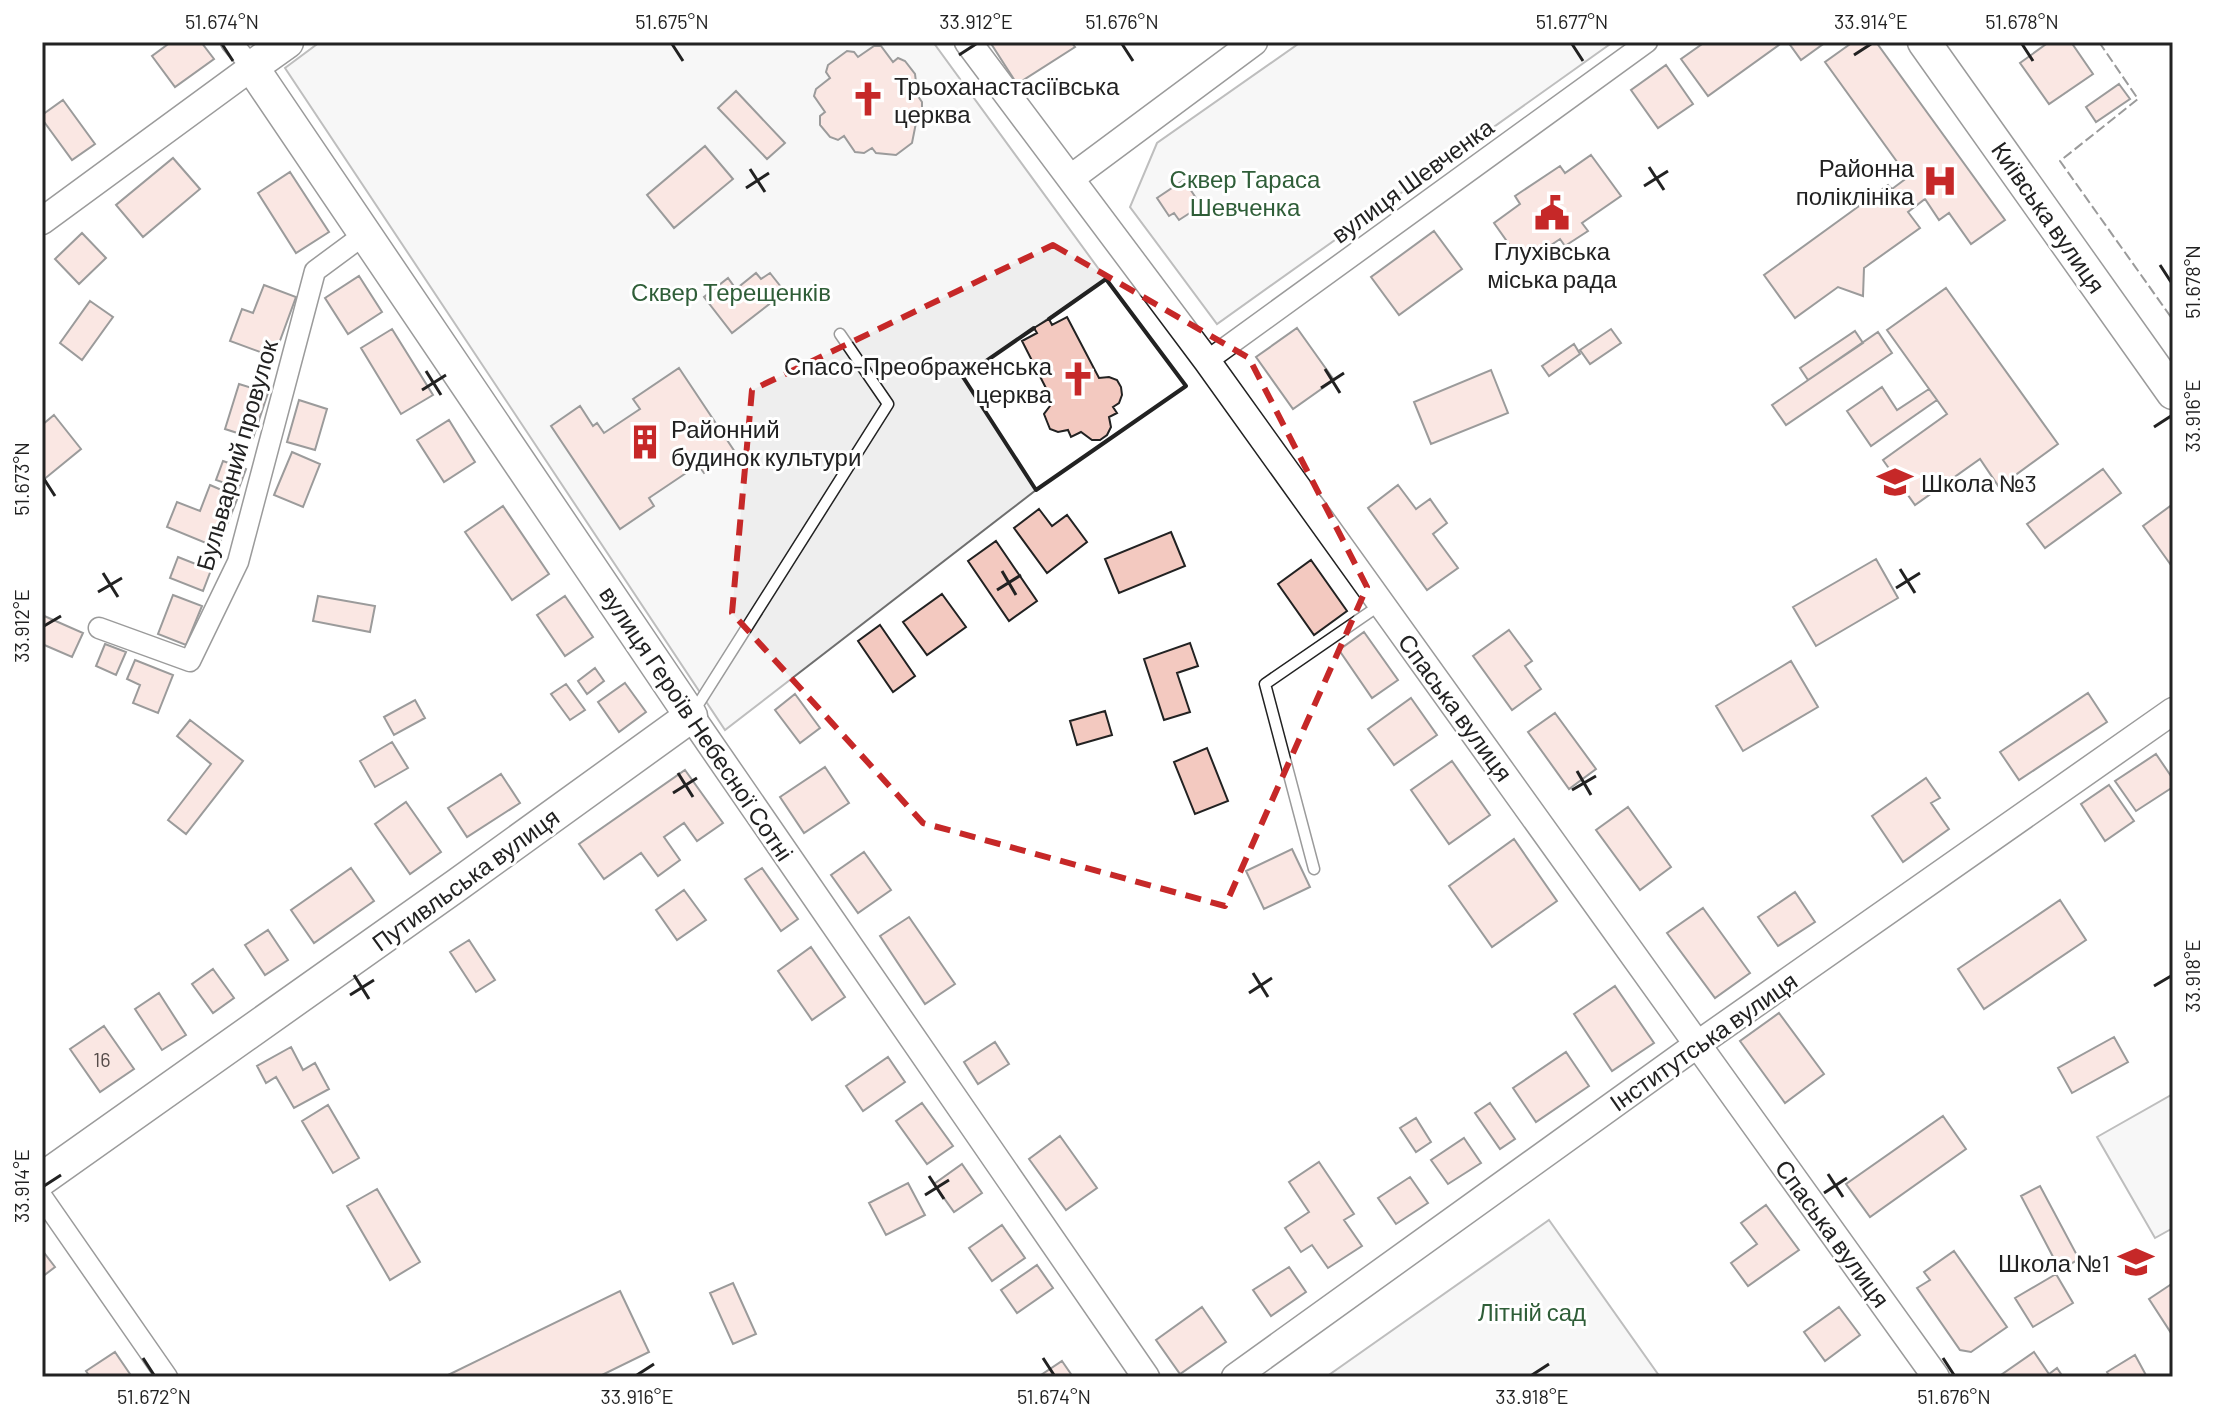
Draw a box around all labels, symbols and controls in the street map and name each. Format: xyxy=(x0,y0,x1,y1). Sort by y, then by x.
text: 51.674°N xyxy=(185,9,259,33)
text: 51.675°N xyxy=(635,9,709,33)
text: 33.912°E xyxy=(939,9,1013,33)
text: 51.676°N xyxy=(1085,9,1159,33)
text: 51.677°N xyxy=(1536,9,1608,33)
text: 33.914°E xyxy=(1834,9,1908,33)
text: 51.678°N xyxy=(1985,9,2059,33)
place label: Трьоханастасіївська церква xyxy=(894,71,1120,128)
church icon: Трьоханастасіївська церква xyxy=(849,80,887,118)
street label: вулиця Шевченка xyxy=(1325,111,1499,248)
street label: Київська вулиця xyxy=(1986,136,2112,298)
place label: Районна поліклініка xyxy=(1796,153,1915,210)
hospital icon: Районна поліклініка xyxy=(1921,162,1959,200)
park label: Сквер Тараса Шевченка xyxy=(1170,164,1321,221)
public building icon: Глухівська міська рада xyxy=(1533,194,1571,232)
place label: Глухівська міська рада xyxy=(1487,236,1617,293)
text: 51.678°N xyxy=(2180,245,2204,319)
park label: Сквер Терещенків xyxy=(631,277,831,306)
street label: Бульварний провулок xyxy=(189,336,283,574)
place label: Спасо-Преображенська церква xyxy=(784,351,1053,408)
church icon: Спасо-Преображенська церква xyxy=(1059,360,1097,398)
text: 33.916°E xyxy=(2180,379,2204,453)
place label: Районний будинок культури xyxy=(671,414,861,471)
building icon: Районний будинок культури xyxy=(626,423,664,461)
text: 51.673°N xyxy=(9,442,33,516)
school or university icon: Школа №3 xyxy=(1876,463,1914,501)
place label: Школа №3 xyxy=(1921,468,2037,497)
street label: вулиця Героїв Небесної Сотні xyxy=(594,580,800,866)
text: 33.912°E xyxy=(9,589,33,663)
street label: Спаська вулиця xyxy=(1393,628,1519,786)
street label: Путивльська вулиця xyxy=(366,801,564,957)
text: 33.918°E xyxy=(2180,939,2204,1013)
street label: Інститутська вулиця xyxy=(1604,966,1802,1116)
house number: 16 xyxy=(93,1047,111,1071)
text: 33.914°E xyxy=(9,1149,33,1223)
street label: Спаська вулиця xyxy=(1770,1154,1896,1312)
school or university icon: Школа №1 xyxy=(2117,1243,2155,1281)
place label: Школа №1 xyxy=(1998,1248,2110,1277)
park label: Літній сад xyxy=(1478,1297,1586,1326)
text: 51.672°N xyxy=(117,1384,191,1408)
text: 33.916°E xyxy=(600,1384,674,1408)
text: 51.674°N xyxy=(1017,1384,1091,1408)
text: 33.918°E xyxy=(1495,1384,1569,1408)
text: 51.676°N xyxy=(1917,1384,1991,1408)

